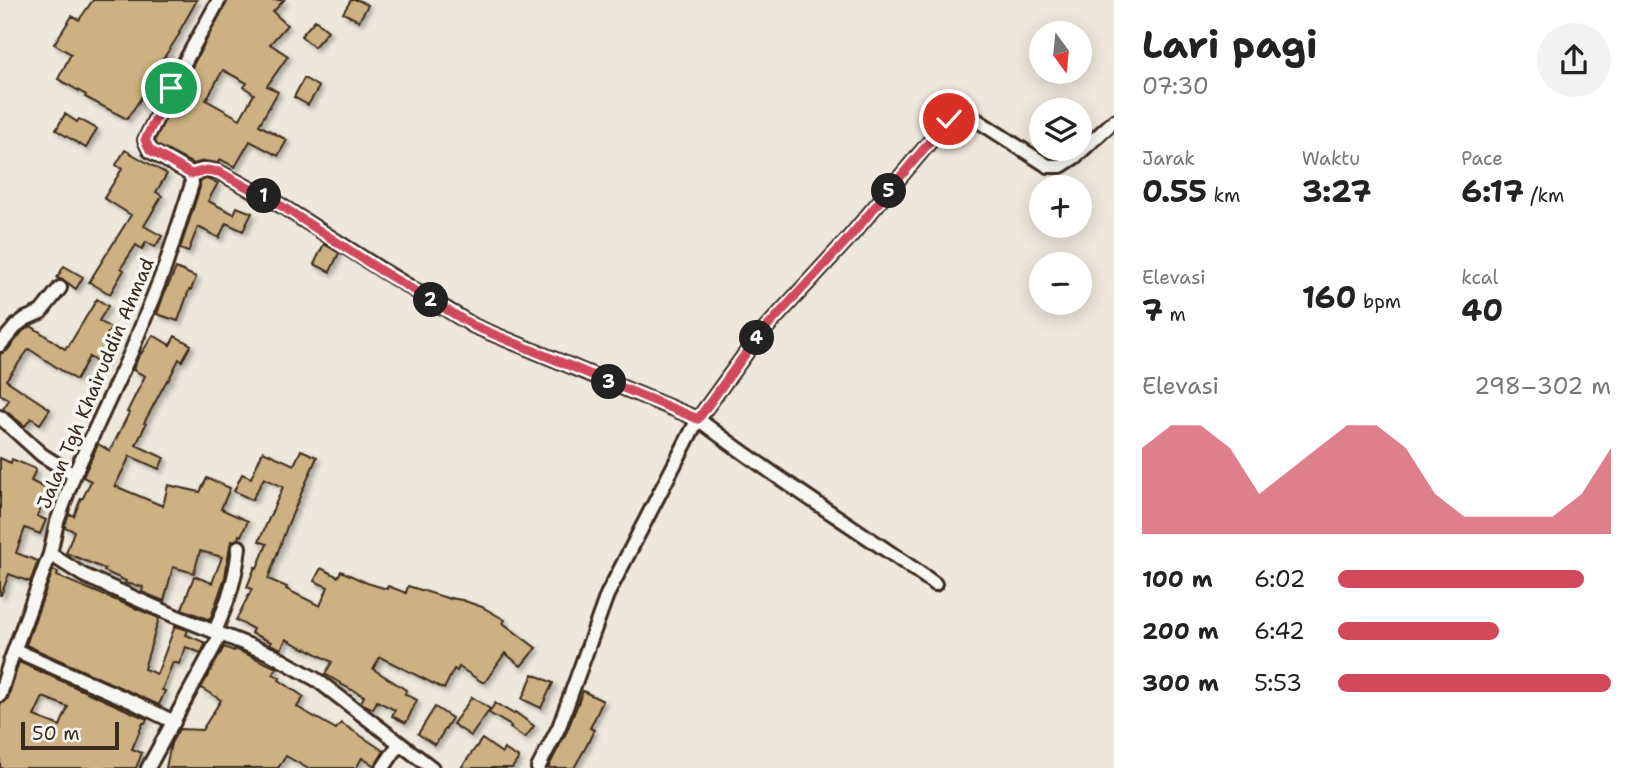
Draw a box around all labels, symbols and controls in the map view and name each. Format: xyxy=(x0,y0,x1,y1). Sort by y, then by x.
text: Lari pagi xyxy=(1142,19,1318,70)
north arrow xyxy=(1029,21,1092,84)
map controls xyxy=(1029,21,1092,315)
button: share xyxy=(1537,23,1611,97)
pin xyxy=(141,58,201,118)
icon: arrive xyxy=(152,69,190,107)
text: 07:30 xyxy=(1142,71,1209,101)
pin xyxy=(919,89,979,149)
button: layers xyxy=(1029,98,1092,161)
icon: check xyxy=(930,100,968,138)
text: Jarak xyxy=(1142,146,1195,171)
text: Waktu xyxy=(1302,146,1360,171)
text: Pace xyxy=(1461,146,1503,171)
text: 0.55 xyxy=(1142,171,1207,212)
text: 3:27 xyxy=(1302,171,1371,212)
text: 6:17 xyxy=(1461,171,1524,212)
pin: 5 xyxy=(872,174,906,208)
button: + xyxy=(1029,175,1092,238)
pin: 1 xyxy=(246,178,282,214)
text: 5 xyxy=(883,178,894,203)
text: 1 xyxy=(259,183,268,208)
text: km xyxy=(1207,183,1240,208)
text: /km xyxy=(1524,183,1564,208)
button: − xyxy=(1029,252,1092,315)
street label: Jalan Tgh Khairuddin Ahmad xyxy=(31,254,160,512)
text: Elevasi xyxy=(1142,265,1206,290)
text: kcal xyxy=(1461,265,1498,290)
text: 160 xyxy=(1302,277,1356,318)
pin: 2 xyxy=(414,282,448,318)
text: 2 xyxy=(424,287,437,312)
text: bpm xyxy=(1356,289,1401,314)
text: 7 xyxy=(1142,290,1163,331)
text: 40 xyxy=(1461,290,1503,331)
text: m xyxy=(1163,302,1186,327)
pin: 4 xyxy=(740,320,774,356)
text: 4 xyxy=(750,325,763,350)
pin: 3 xyxy=(592,364,626,400)
text: 3 xyxy=(602,369,615,394)
text: Elevasi xyxy=(1142,371,1219,401)
text: 298–302 m xyxy=(1474,371,1611,401)
text: 100 m xyxy=(1142,564,1213,594)
text: 6:02 xyxy=(1254,564,1306,594)
text: 200 m xyxy=(1142,616,1219,646)
text: 6:42 xyxy=(1254,616,1305,646)
text: 300 m xyxy=(1142,668,1219,698)
text: 5:53 xyxy=(1254,668,1302,698)
scale bar xyxy=(21,719,119,751)
text: 50 m xyxy=(32,721,80,746)

